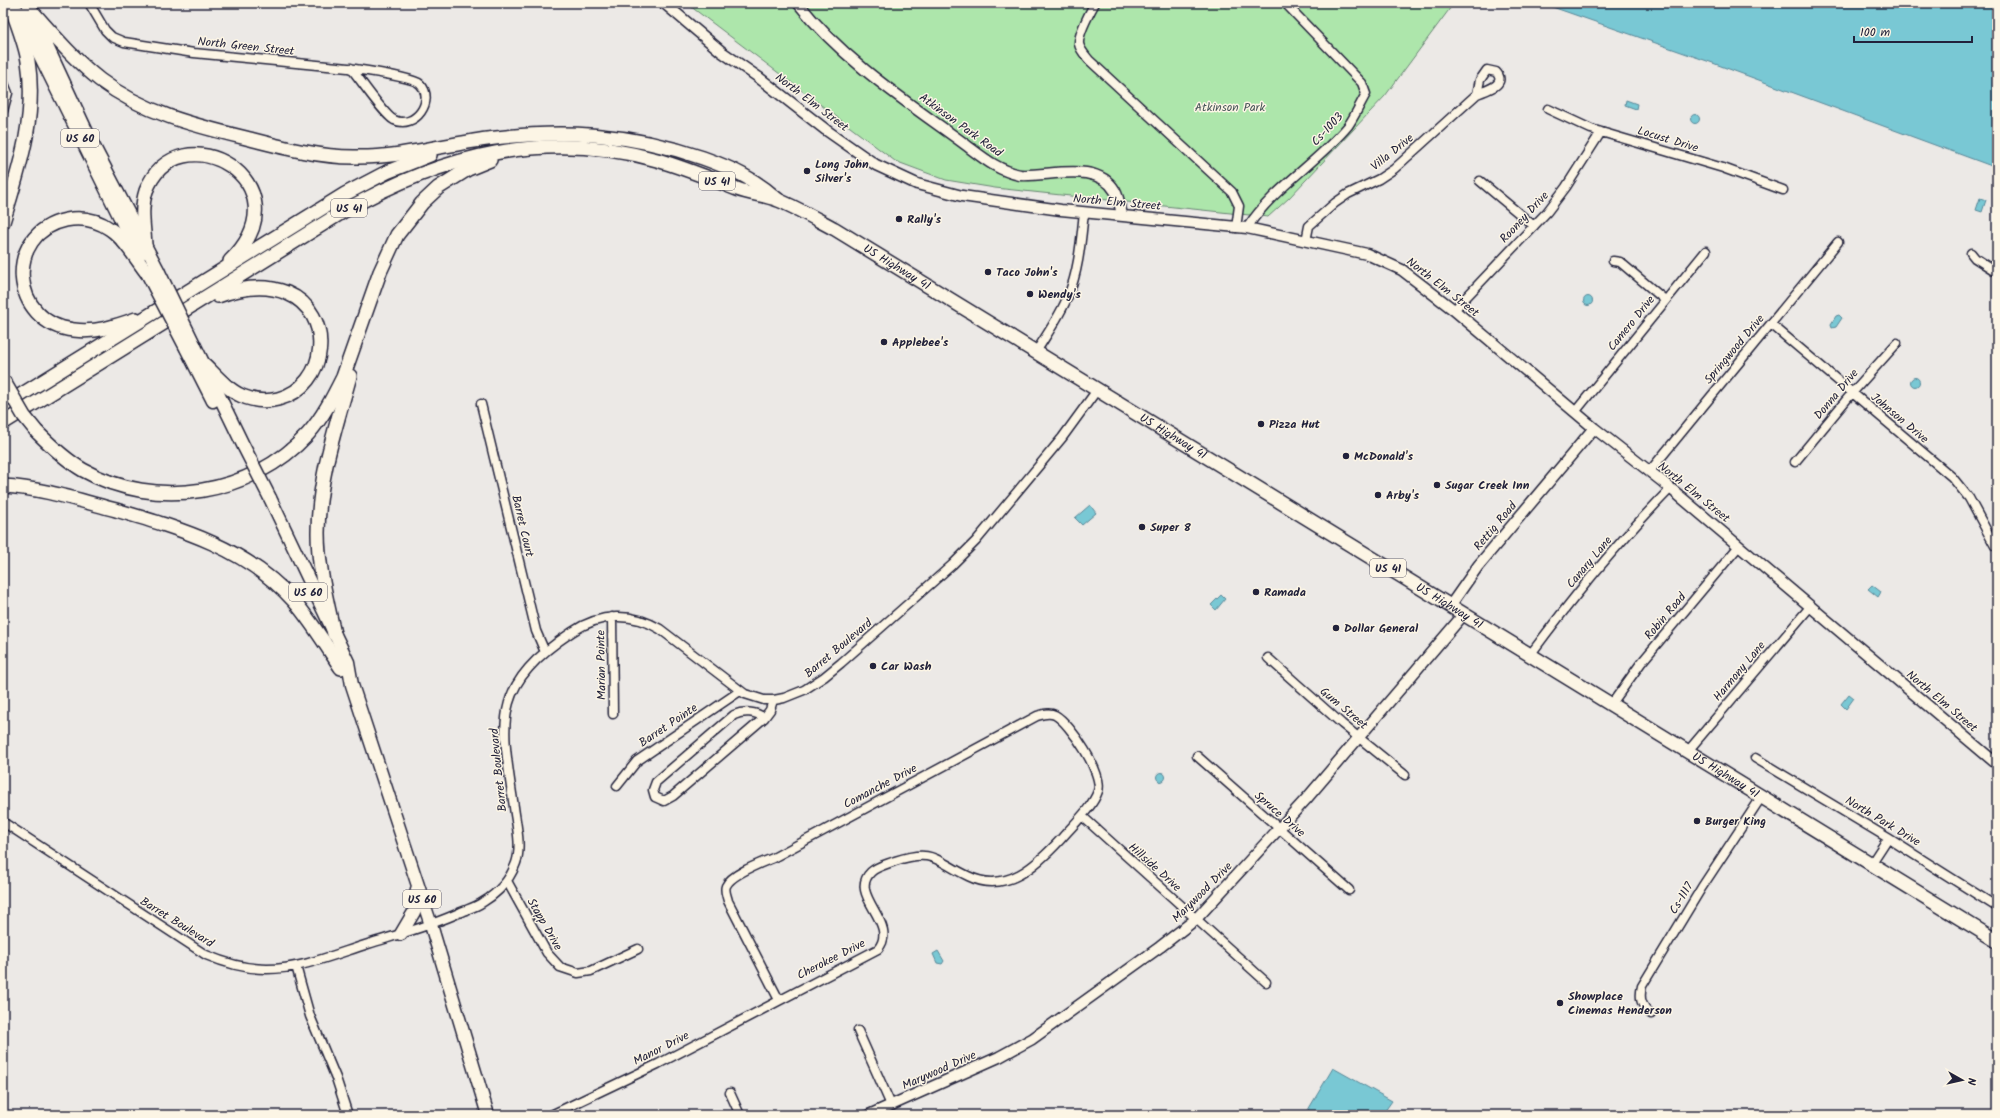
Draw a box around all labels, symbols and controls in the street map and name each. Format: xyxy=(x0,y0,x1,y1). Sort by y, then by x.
scale bar xyxy=(1854,18,1972,44)
text: 100 m xyxy=(1860,23,1891,42)
street label: North Green Street xyxy=(197,32,296,61)
street label: North Elm Street xyxy=(771,68,853,137)
street label: Atkinson Park Road xyxy=(915,89,1007,163)
park label: Atkinson Park xyxy=(1195,98,1266,117)
street label: Cs-1003 xyxy=(1307,108,1348,151)
street label: Locust Drive xyxy=(1635,121,1701,158)
road number: US 60 xyxy=(61,129,99,147)
street label: Villa Drive xyxy=(1367,129,1418,176)
place label: Long John Silver's xyxy=(815,155,869,188)
marker: Long John Silver's xyxy=(802,166,812,176)
road number: US 41 xyxy=(699,172,735,190)
street label: Rooney Drive xyxy=(1495,187,1554,248)
street label: North Elm Street xyxy=(1072,189,1162,216)
road number: US 41 xyxy=(331,199,367,217)
place label: Rally's xyxy=(907,210,942,229)
marker: Rally's xyxy=(894,214,904,224)
street label: US Highway 41 xyxy=(859,240,934,296)
street label: North Elm Street xyxy=(1402,253,1484,322)
place label: Taco John's xyxy=(996,263,1058,282)
marker: Taco John's xyxy=(983,267,993,277)
place label: Wendy's xyxy=(1038,285,1081,304)
marker: Wendy's xyxy=(1025,289,1035,299)
street label: Camero Drive xyxy=(1603,291,1660,355)
street label: Springwood Drive xyxy=(1700,310,1770,388)
place label: Applebee's xyxy=(892,333,949,352)
marker: Applebee's xyxy=(879,337,889,347)
street label: Donna Drive xyxy=(1809,364,1864,424)
street label: Johnson Drive xyxy=(1867,388,1933,449)
street label: US Highway 41 xyxy=(1136,409,1211,465)
place label: Pizza Hut xyxy=(1269,415,1321,434)
marker: Pizza Hut xyxy=(1256,419,1266,429)
place label: McDonald's xyxy=(1354,447,1413,466)
marker: McDonald's xyxy=(1341,451,1351,461)
street label: North Elm Street xyxy=(1653,457,1734,528)
place label: Sugar Creek Inn xyxy=(1445,476,1530,495)
marker: Sugar Creek Inn xyxy=(1432,480,1442,490)
place label: Arby's xyxy=(1386,486,1420,505)
marker: Arby's xyxy=(1373,490,1383,500)
street label: Barret Court xyxy=(506,493,539,559)
street label: Rettig Road xyxy=(1469,497,1522,555)
place label: Super 8 xyxy=(1150,518,1192,537)
marker: Super 8 xyxy=(1137,522,1147,532)
street label: Canary Lane xyxy=(1562,532,1617,593)
road number: US 41 xyxy=(1370,559,1406,577)
street label: US Highway 41 xyxy=(1412,578,1487,634)
road number: US 60 xyxy=(289,583,327,601)
place label: Ramada xyxy=(1264,583,1306,602)
marker: Ramada xyxy=(1251,587,1261,597)
street label: Robin Road xyxy=(1640,588,1692,644)
street label: Barret Boulevard xyxy=(800,613,877,683)
place label: Dollar General xyxy=(1344,619,1419,638)
marker: Dollar General xyxy=(1331,623,1341,633)
street label: Marian Pointe xyxy=(591,629,612,700)
street label: Harmony Lane xyxy=(1708,637,1771,706)
place label: Car Wash xyxy=(881,657,932,676)
marker: Car Wash xyxy=(868,661,878,671)
street label: North Elm Street xyxy=(1902,666,1982,737)
street label: Gum Street xyxy=(1315,682,1372,734)
street label: Barret Pointe xyxy=(635,698,702,752)
street label: Barret Boulevard xyxy=(485,726,512,813)
street label: US Highway 41 xyxy=(1688,747,1763,803)
street label: Comanche Drive xyxy=(840,759,921,814)
street label: Spruce Drive xyxy=(1250,787,1310,842)
street label: North Park Drive xyxy=(1841,791,1925,852)
place label: Burger King xyxy=(1705,812,1766,831)
marker: Burger King xyxy=(1692,816,1702,826)
street label: Hillside Drive xyxy=(1124,838,1186,897)
street label: Marywood Drive xyxy=(1168,857,1238,927)
street label: Cs-1117 xyxy=(1664,878,1699,918)
road number: US 60 xyxy=(403,890,441,908)
street label: Barret Boulevard xyxy=(136,892,218,953)
street label: Stapp Drive xyxy=(522,894,568,955)
street label: Cherokee Drive xyxy=(794,934,869,985)
place label: Showplace Cinemas Henderson xyxy=(1568,987,1672,1020)
marker: Showplace Cinemas Henderson xyxy=(1555,998,1565,1008)
street label: Manor Drive xyxy=(630,1026,693,1071)
street label: Marywood Drive xyxy=(899,1045,980,1095)
north arrow xyxy=(1942,1060,1982,1100)
text: N xyxy=(1962,1077,1980,1086)

